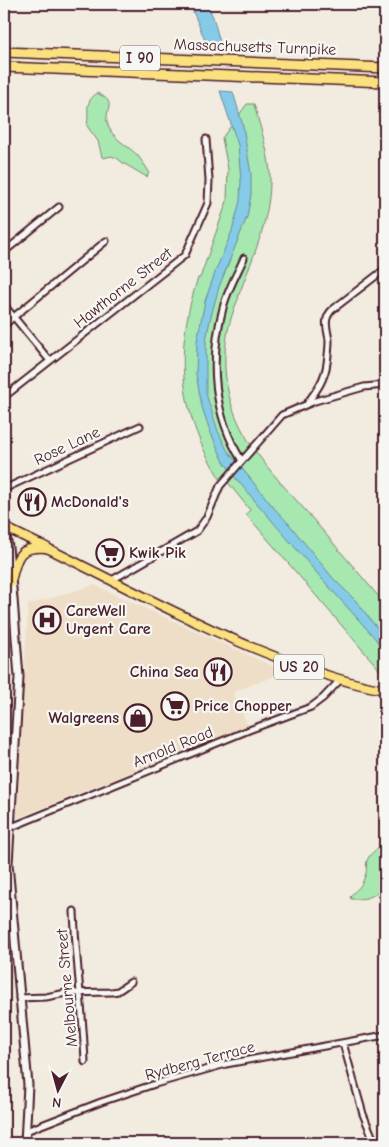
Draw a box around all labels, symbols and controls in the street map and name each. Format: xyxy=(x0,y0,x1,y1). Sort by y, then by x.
street label: Massachusetts Turnpike xyxy=(173,35,337,59)
road number: I 90 xyxy=(120,46,160,70)
street label: Hawthorne Street xyxy=(70,244,176,332)
street label: Rose Lane xyxy=(31,423,103,469)
restaurant icon: McDonald's xyxy=(17,487,47,517)
place label: McDonald's xyxy=(51,493,129,511)
supermarket icon: Kwik Pik xyxy=(95,538,125,568)
place label: Kwik Pik xyxy=(129,544,186,562)
place label: CareWell Urgent Care xyxy=(66,602,151,638)
hospital icon: CareWell Urgent Care xyxy=(32,605,62,635)
road number: US 20 xyxy=(274,654,324,680)
restaurant icon: China Sea xyxy=(203,657,233,687)
place label: China Sea xyxy=(130,663,199,681)
supermarket icon: Price Chopper xyxy=(160,691,190,721)
place label: Price Chopper xyxy=(194,697,292,715)
shop icon: Walgreens xyxy=(123,703,153,733)
place label: Walgreens xyxy=(48,709,119,727)
street label: Arnold Road xyxy=(130,723,216,771)
street label: Melbourne Street xyxy=(53,928,81,1048)
street label: Rydberg Terrace xyxy=(143,1038,257,1084)
north arrow xyxy=(32,1064,82,1114)
text: N xyxy=(51,1094,62,1111)

